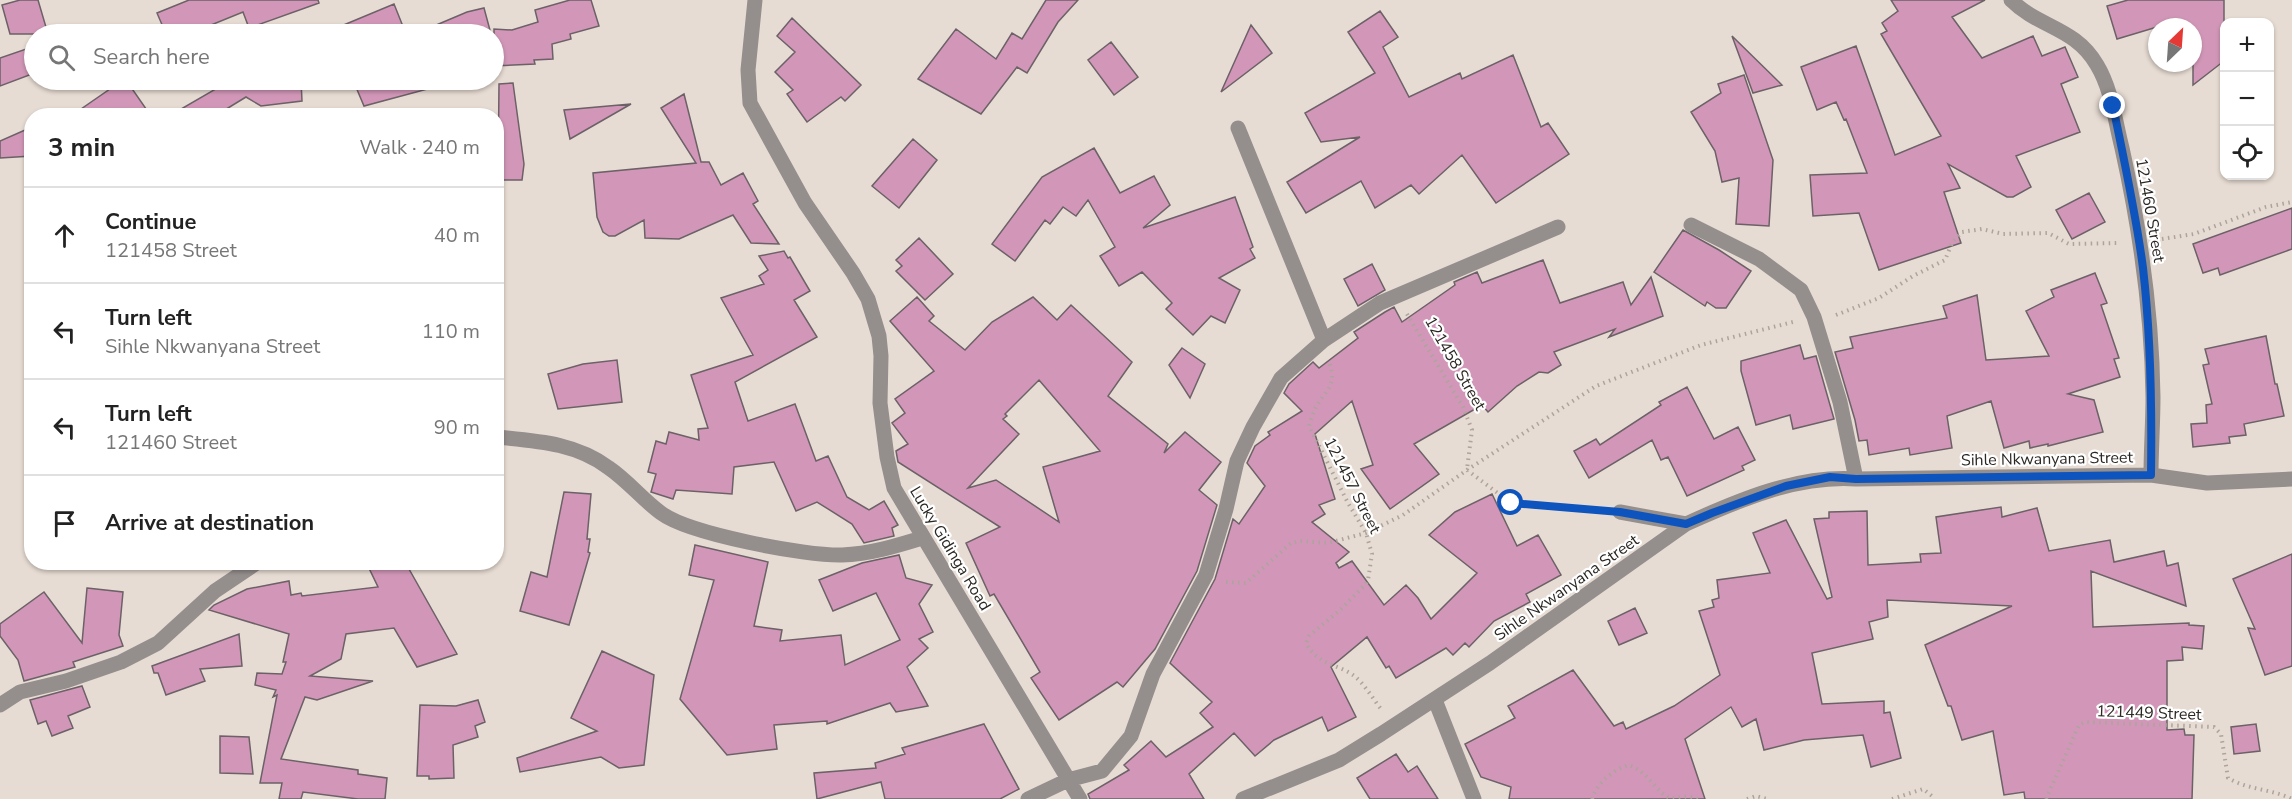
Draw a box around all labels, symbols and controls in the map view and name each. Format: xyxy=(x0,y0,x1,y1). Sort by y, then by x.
north arrow xyxy=(2148,18,2202,72)
map controls xyxy=(2220,18,2274,180)
button: + xyxy=(2220,18,2274,72)
search box xyxy=(24,24,504,90)
icon: search xyxy=(45,41,78,74)
text: Search here xyxy=(93,42,210,72)
button: − xyxy=(2220,72,2274,126)
route end xyxy=(2099,92,2125,118)
button: locate xyxy=(2220,126,2274,180)
text: 3 min xyxy=(48,130,115,165)
text: Walk · 240 m xyxy=(360,134,480,161)
street label: 121460 Street xyxy=(2130,156,2170,264)
text: Continue xyxy=(105,207,196,237)
icon: ahead xyxy=(48,219,81,252)
text: 40 m xyxy=(434,222,480,249)
text: 121458 Street xyxy=(105,237,237,264)
text: Turn left xyxy=(105,303,192,333)
street label: 121458 Street xyxy=(1419,312,1491,415)
icon: left xyxy=(48,315,81,348)
text: 110 m xyxy=(422,318,480,345)
text: Sihle Nkwanyana Street xyxy=(105,333,320,360)
text: Turn left xyxy=(105,399,192,429)
icon: left xyxy=(48,411,81,444)
text: 90 m xyxy=(434,414,480,441)
text: 121460 Street xyxy=(105,429,237,456)
street label: 121457 Street xyxy=(1318,434,1386,538)
street label: Sihle Nkwanyana Street xyxy=(1961,446,2134,472)
street label: Lucky Gidinga Road xyxy=(904,482,996,615)
route start xyxy=(1497,489,1523,515)
icon: arrive xyxy=(48,507,81,540)
text: Arrive at destination xyxy=(105,508,314,538)
street label: Sihle Nkwanyana Street xyxy=(1490,529,1644,646)
street label: 121449 Street xyxy=(2096,700,2202,726)

